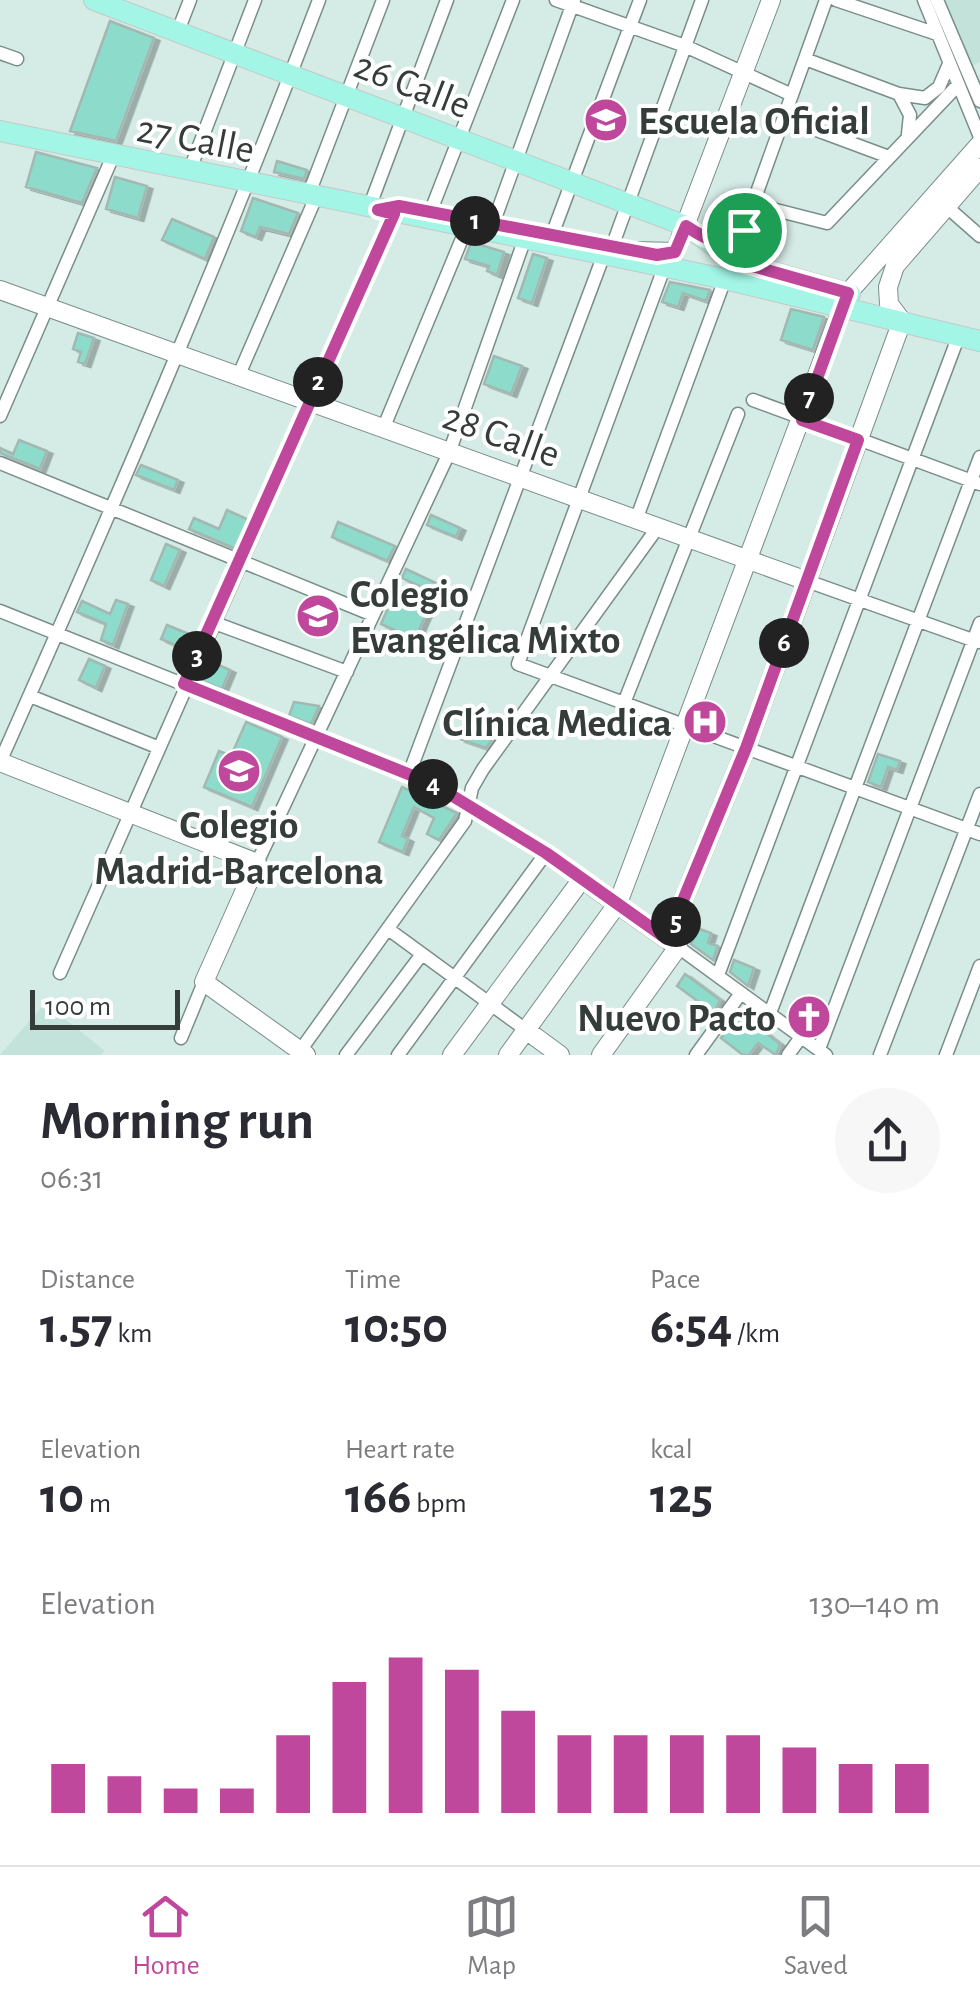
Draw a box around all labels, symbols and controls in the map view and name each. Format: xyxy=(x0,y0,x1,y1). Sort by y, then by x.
street label: 26 Calle xyxy=(349,45,476,126)
school or university icon: Escuela Oficial xyxy=(583,97,629,143)
place label: Escuela Oficial xyxy=(638,102,870,142)
street label: 27 Calle xyxy=(133,109,258,171)
pin xyxy=(702,188,787,273)
pin: 1 xyxy=(450,196,500,246)
icon: arrive xyxy=(717,203,772,258)
text: 1 xyxy=(470,207,480,235)
pin: 2 xyxy=(293,357,343,407)
text: 2 xyxy=(311,368,325,396)
pin: 7 xyxy=(784,373,834,423)
text: 7 xyxy=(803,384,815,412)
street label: 28 Calle xyxy=(438,396,565,475)
place label: Colegio Evangélica Mixto xyxy=(350,575,621,661)
school or university icon: Colegio Evangélica Mixto xyxy=(295,593,341,639)
pin: 6 xyxy=(759,618,809,668)
text: 6 xyxy=(777,629,791,657)
pin: 3 xyxy=(172,631,222,681)
text: 3 xyxy=(191,642,203,670)
hospital icon: Clínica Medica xyxy=(682,699,728,745)
place label: Clínica Medica xyxy=(442,704,672,744)
school or university icon: Colegio Madrid-Barcelona xyxy=(216,748,262,794)
pin: 4 xyxy=(408,759,458,809)
text: 4 xyxy=(426,770,440,798)
place label: Colegio Madrid-Barcelona xyxy=(95,806,383,892)
pin: 5 xyxy=(651,897,701,947)
text: 5 xyxy=(670,908,682,936)
scale bar xyxy=(30,985,180,1030)
text: 100 m xyxy=(45,993,111,1021)
church icon: Nuevo Pacto xyxy=(786,994,832,1040)
place label: Nuevo Pacto xyxy=(577,999,776,1039)
button: share xyxy=(835,1088,940,1193)
text: Morning run xyxy=(40,1094,314,1149)
text: 06:31 xyxy=(40,1162,103,1194)
text: Distance xyxy=(40,1266,135,1294)
text: Time xyxy=(345,1266,401,1294)
text: Pace xyxy=(650,1266,700,1294)
text: 1.57 xyxy=(40,1302,113,1352)
text: 10:50 xyxy=(345,1302,448,1352)
text: 6:54 xyxy=(650,1302,732,1352)
text: km xyxy=(113,1320,152,1348)
text: /km xyxy=(732,1320,780,1348)
text: Elevation xyxy=(40,1436,141,1464)
text: Heart rate xyxy=(345,1436,455,1464)
text: kcal xyxy=(650,1436,693,1464)
text: 10 xyxy=(40,1472,84,1522)
text: 166 xyxy=(345,1472,411,1522)
text: 125 xyxy=(650,1472,713,1522)
text: m xyxy=(84,1490,111,1518)
text: bpm xyxy=(411,1490,467,1518)
text: Elevation xyxy=(40,1588,156,1620)
text: 130–140 m xyxy=(810,1588,940,1620)
tab: Home xyxy=(132,1889,200,1983)
tab: Map xyxy=(464,1889,519,1983)
tab: Saved xyxy=(784,1889,848,1983)

